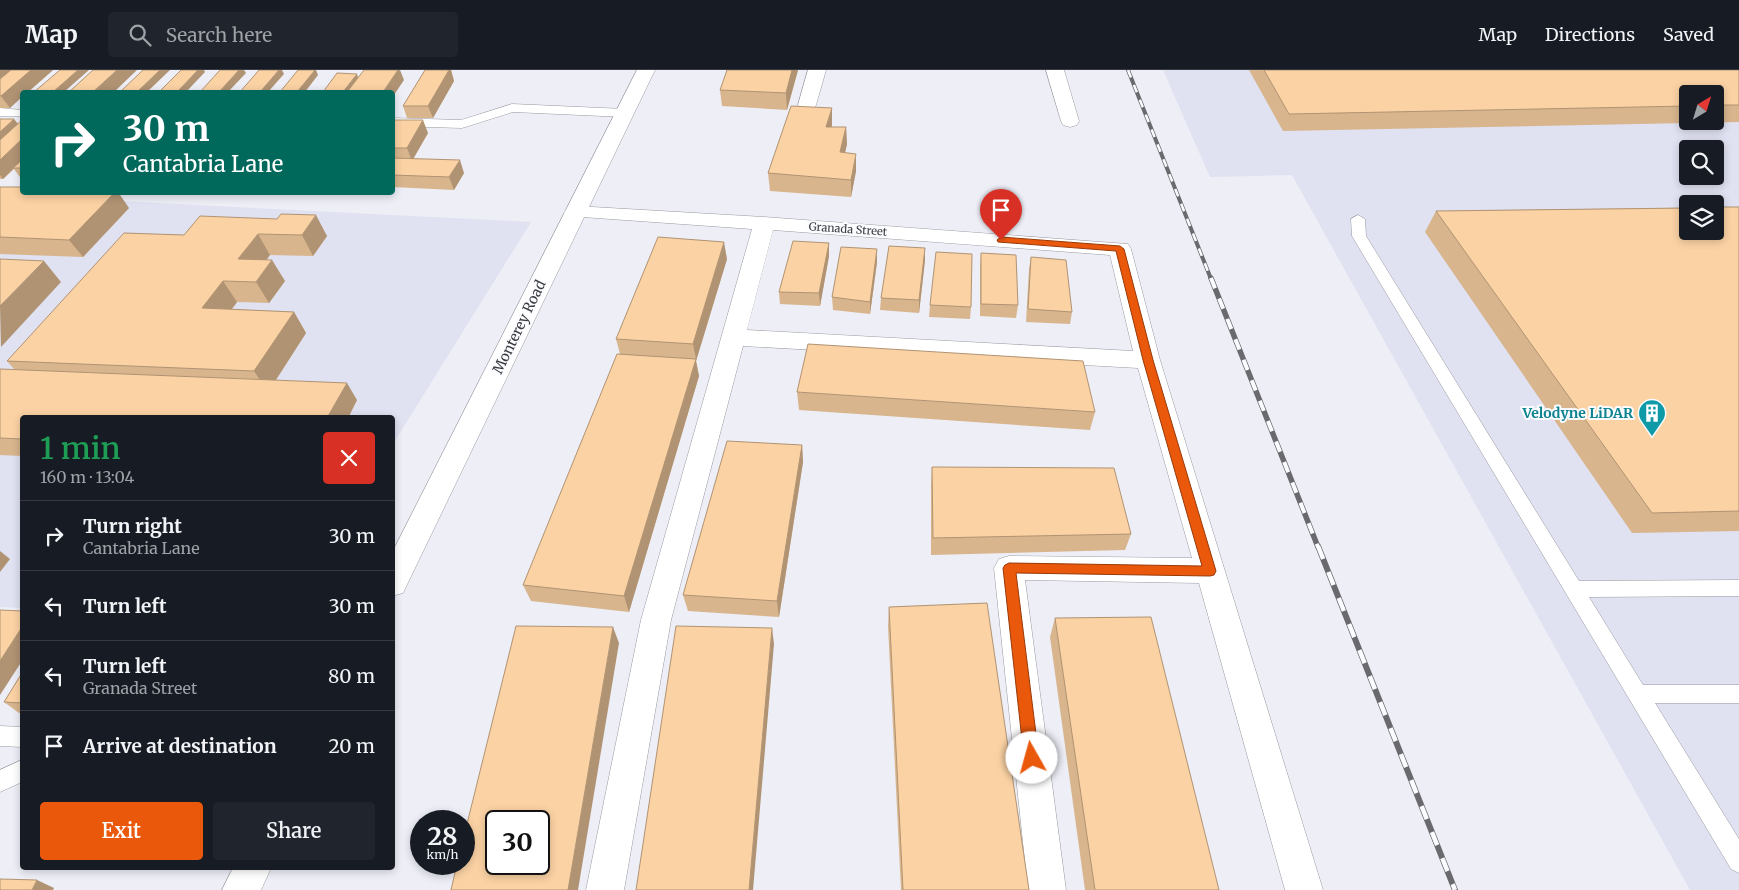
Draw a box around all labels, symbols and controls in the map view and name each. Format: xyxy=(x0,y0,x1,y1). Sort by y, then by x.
search box xyxy=(108,12,458,57)
text: Map xyxy=(25,19,78,50)
icon: search xyxy=(126,21,154,49)
text: Search here xyxy=(166,23,272,47)
text: Map xyxy=(1479,23,1517,46)
text: Directions xyxy=(1545,23,1635,46)
text: Saved xyxy=(1663,23,1714,46)
north arrow xyxy=(1679,85,1724,130)
map controls xyxy=(1679,85,1724,240)
text: 30 m xyxy=(123,107,209,151)
icon: right xyxy=(40,110,105,175)
button: search xyxy=(1679,140,1724,185)
text: Cantabria Lane xyxy=(123,150,283,178)
pin xyxy=(980,189,1022,240)
button: layers xyxy=(1679,195,1724,240)
icon: arrive xyxy=(987,196,1015,224)
street label: Granada Street xyxy=(808,219,888,239)
street label: Monterey Road xyxy=(489,277,550,377)
building icon: Velodyne LiDAR xyxy=(1637,398,1667,437)
place label: Velodyne LiDAR xyxy=(1521,404,1634,422)
text: 1 min xyxy=(40,429,121,467)
button: close xyxy=(323,432,375,484)
text: 160 m · 13:04 xyxy=(40,467,134,487)
text: Turn right xyxy=(83,514,182,538)
icon: right xyxy=(40,522,68,550)
text: 30 m xyxy=(329,524,375,548)
text: Cantabria Lane xyxy=(83,538,200,558)
icon: left xyxy=(40,592,68,620)
text: Turn left xyxy=(83,594,167,618)
text: 30 m xyxy=(329,594,375,618)
text: Turn left xyxy=(83,654,167,678)
icon: left xyxy=(40,662,68,690)
text: 80 m xyxy=(328,664,375,688)
text: Granada Street xyxy=(83,678,197,698)
position arrow xyxy=(1005,731,1057,783)
icon: arrive xyxy=(40,732,68,760)
text: Arrive at destination xyxy=(83,734,277,758)
text: 20 m xyxy=(328,734,375,758)
button: Exit xyxy=(40,802,203,860)
button: Share xyxy=(213,802,375,860)
speed limit sign: 30 xyxy=(485,810,550,875)
text: 28 xyxy=(427,820,458,852)
text: km/h xyxy=(427,847,458,862)

